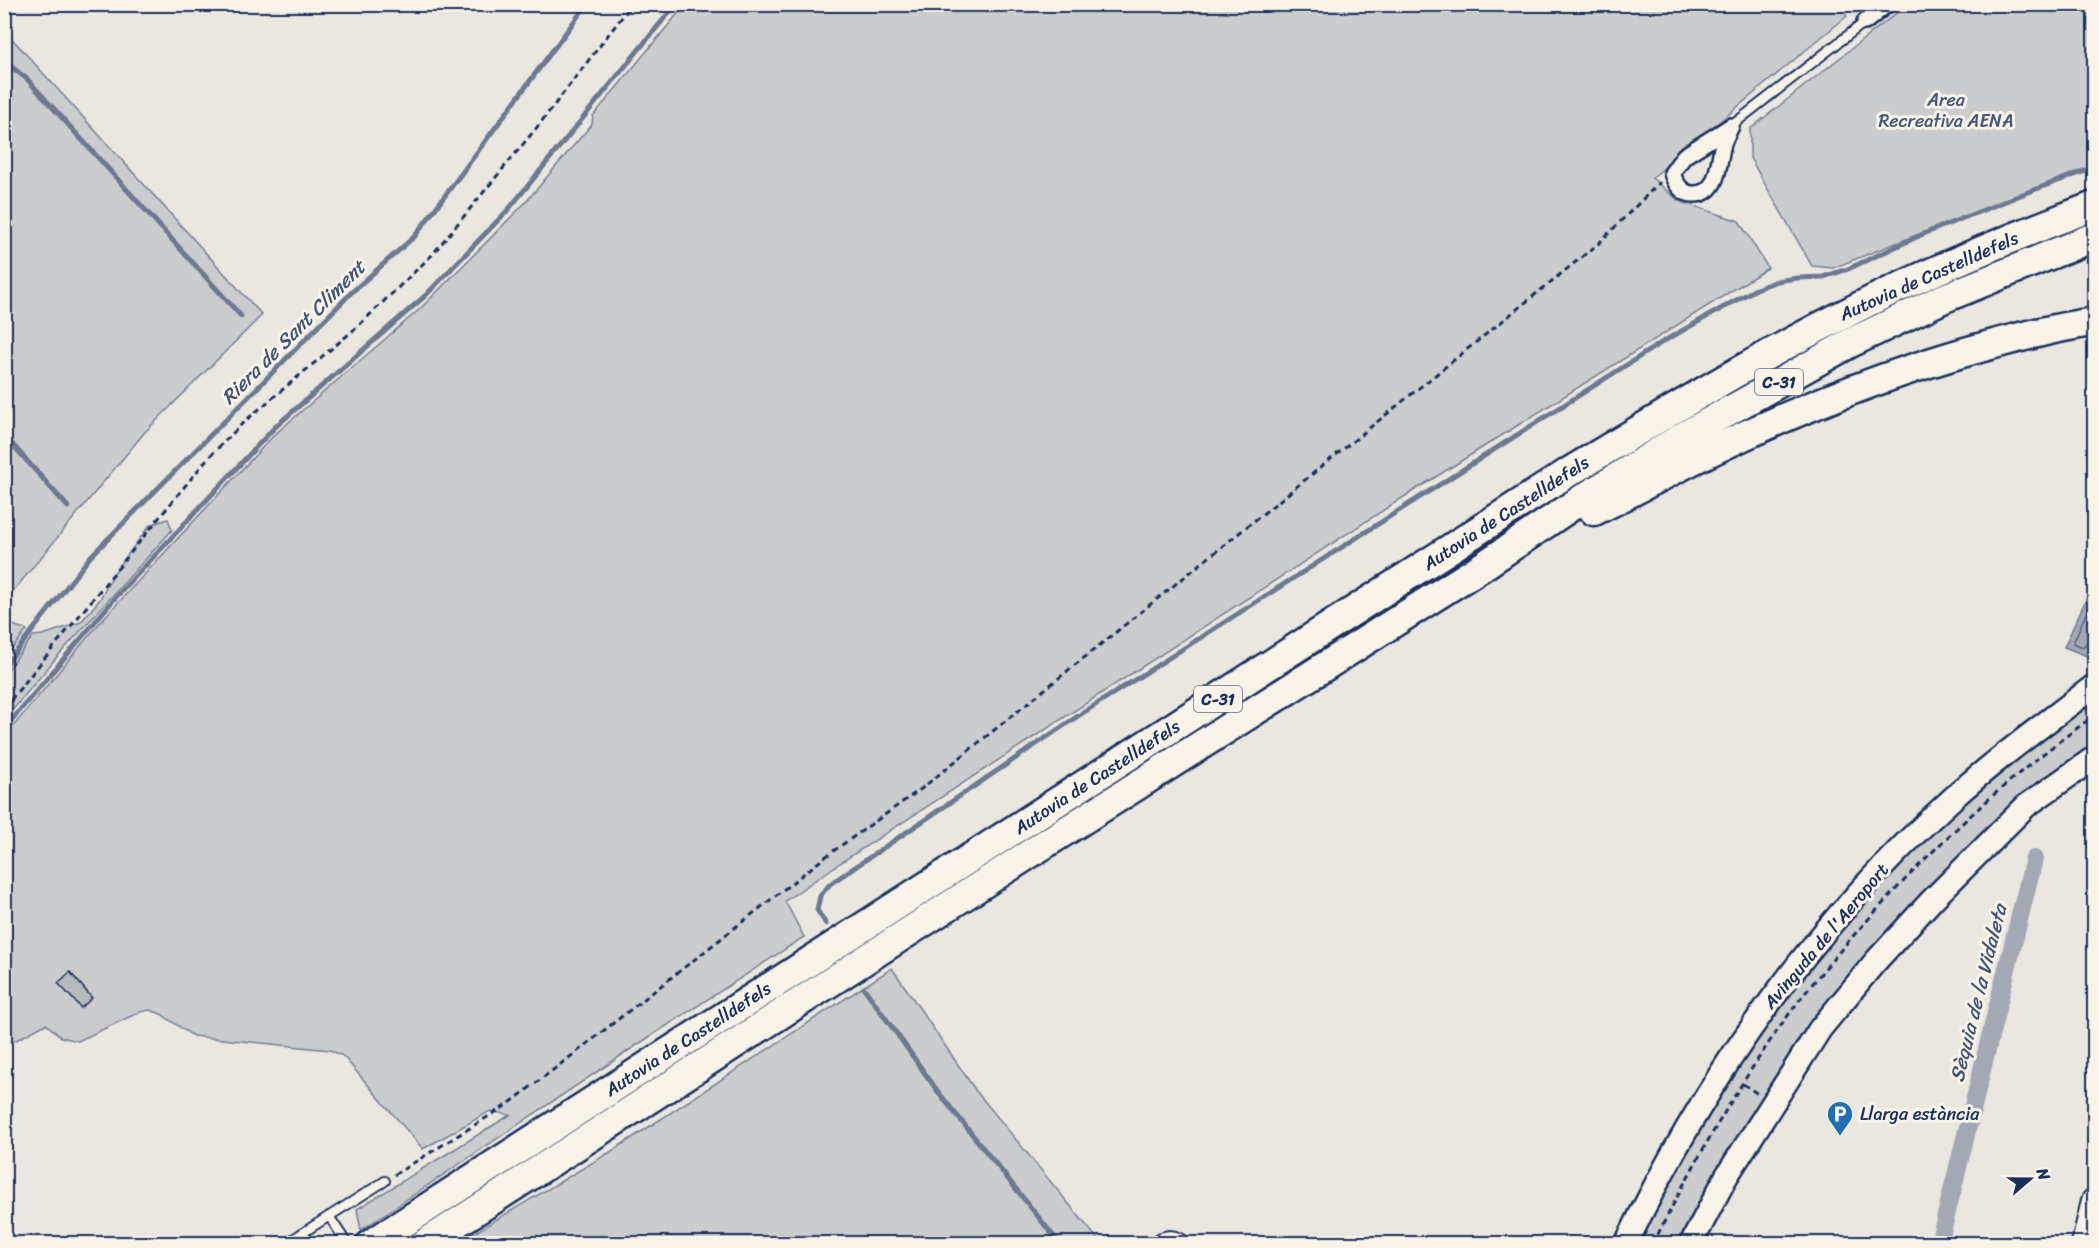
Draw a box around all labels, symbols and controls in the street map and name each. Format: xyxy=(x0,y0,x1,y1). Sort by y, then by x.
park label: Area Recreativa AENA xyxy=(1878,84,2014,137)
street label: Autovia de Castelldefels xyxy=(1833,222,2025,330)
water label: Riera de Sant Climent xyxy=(213,250,376,413)
road number: C-31 xyxy=(1755,369,1803,395)
street label: Autovia de Castelldefels xyxy=(1415,446,1596,580)
road number: C-31 xyxy=(1194,686,1242,712)
street label: Autovia de Castelldefels xyxy=(1006,710,1187,844)
street label: Avinguda de l'Aeroport xyxy=(1754,855,1897,1017)
water label: Sèquia de la Vidaleta xyxy=(1940,899,2018,1086)
street label: Autovia de Castelldefels xyxy=(597,972,778,1106)
place label: Llarga estància xyxy=(1860,1098,1980,1130)
parking icon: Llarga estància xyxy=(1825,1099,1855,1137)
north arrow xyxy=(2000,1149,2060,1209)
text: N xyxy=(2028,1163,2059,1185)

